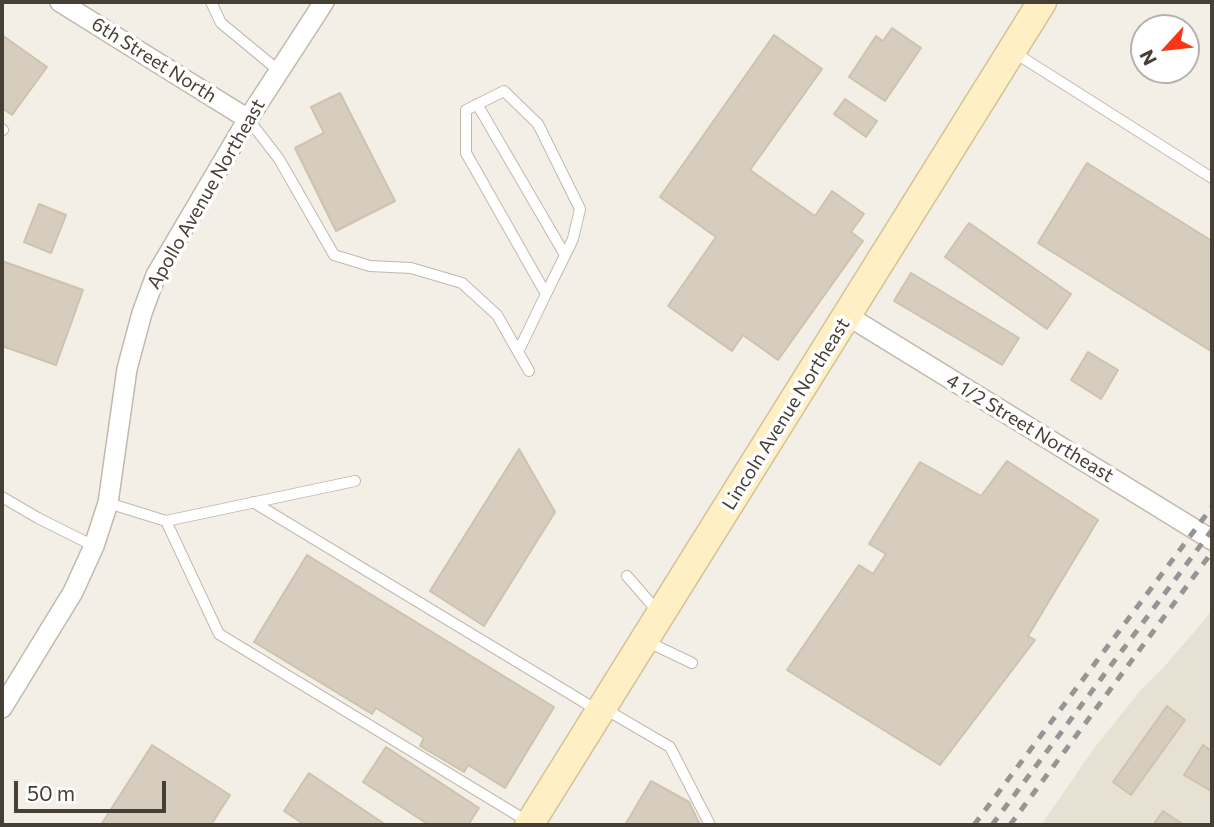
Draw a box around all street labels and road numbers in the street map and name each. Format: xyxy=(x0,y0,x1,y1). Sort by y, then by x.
street label: 6th Street North xyxy=(87,12,221,108)
street label: Apollo Avenue Northeast xyxy=(142,95,270,293)
street label: Lincoln Avenue Northeast xyxy=(718,314,854,514)
street label: 4 1/2 Street Northeast xyxy=(942,369,1118,487)

